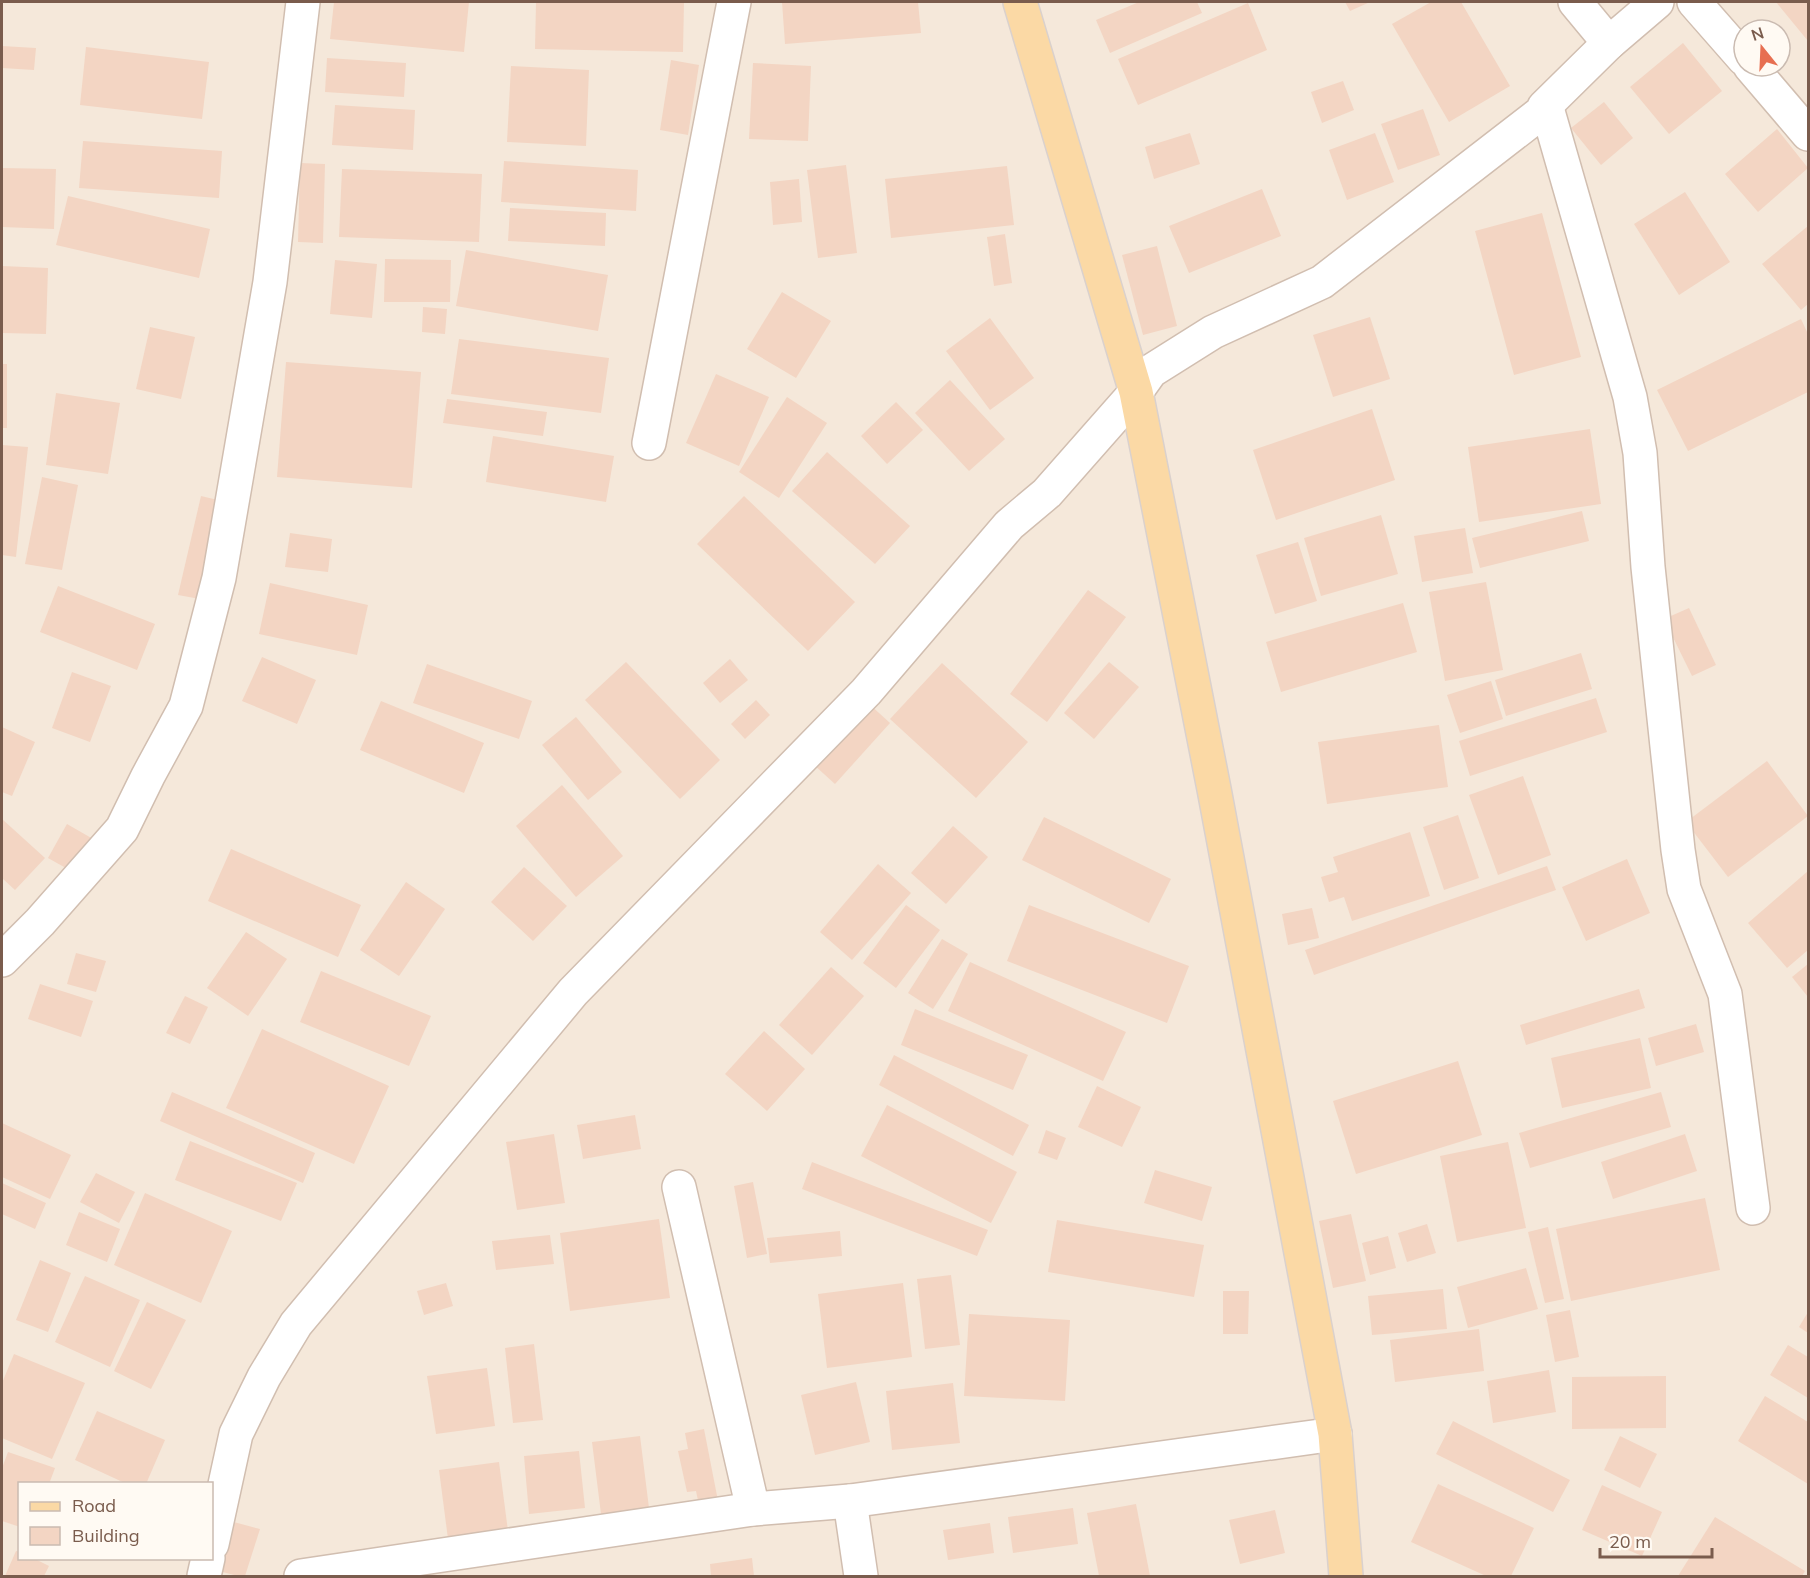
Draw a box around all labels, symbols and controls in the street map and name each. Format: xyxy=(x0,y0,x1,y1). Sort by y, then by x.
north arrow xyxy=(1732,18,1792,78)
text: N xyxy=(1749,22,1766,45)
legend xyxy=(18,1482,213,1560)
text: Road xyxy=(72,1494,116,1517)
scale bar xyxy=(1600,1521,1712,1559)
text: Building xyxy=(72,1524,140,1547)
text: 20 m xyxy=(1609,1530,1651,1553)

